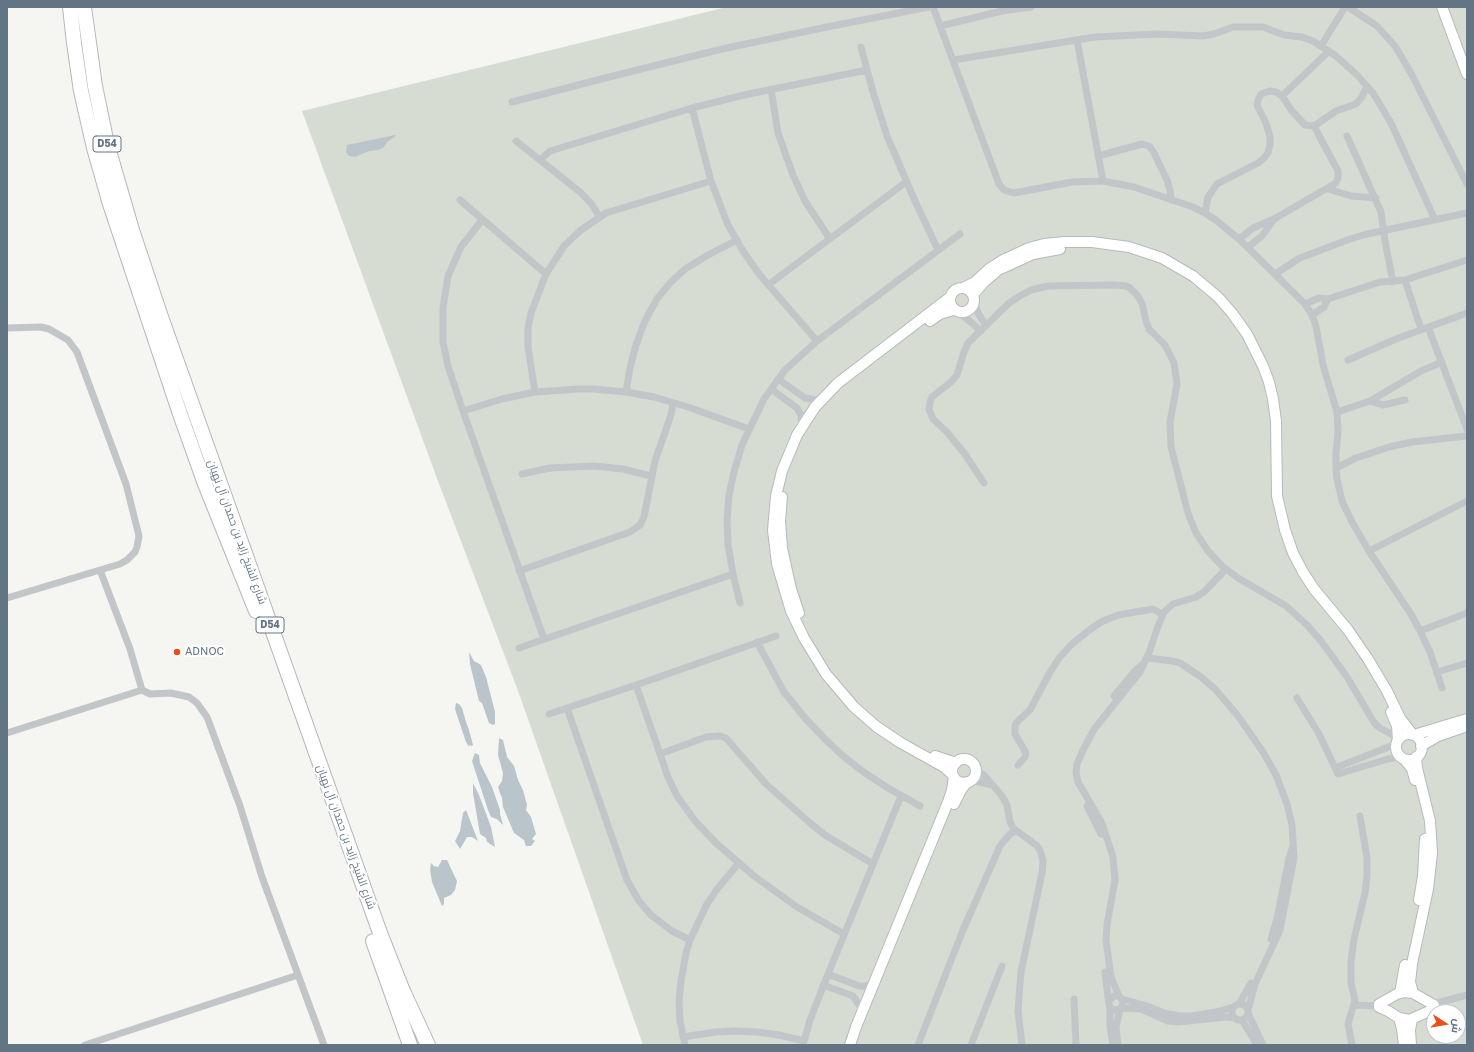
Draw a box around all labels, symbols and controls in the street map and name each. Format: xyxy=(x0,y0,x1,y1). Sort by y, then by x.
road number: D54 xyxy=(93,136,121,152)
street label: شارع الشيخ زايد بن حمدان آل نهيان xyxy=(205,458,269,606)
road number: D54 xyxy=(256,617,284,633)
place label: ADNOC xyxy=(185,645,224,659)
marker: ADNOC xyxy=(172,647,182,657)
street label: شارع الشيخ زايد بن حمدان آل نهيان xyxy=(314,763,378,911)
north arrow xyxy=(1426,1004,1466,1044)
text: ش xyxy=(1449,1018,1465,1035)

